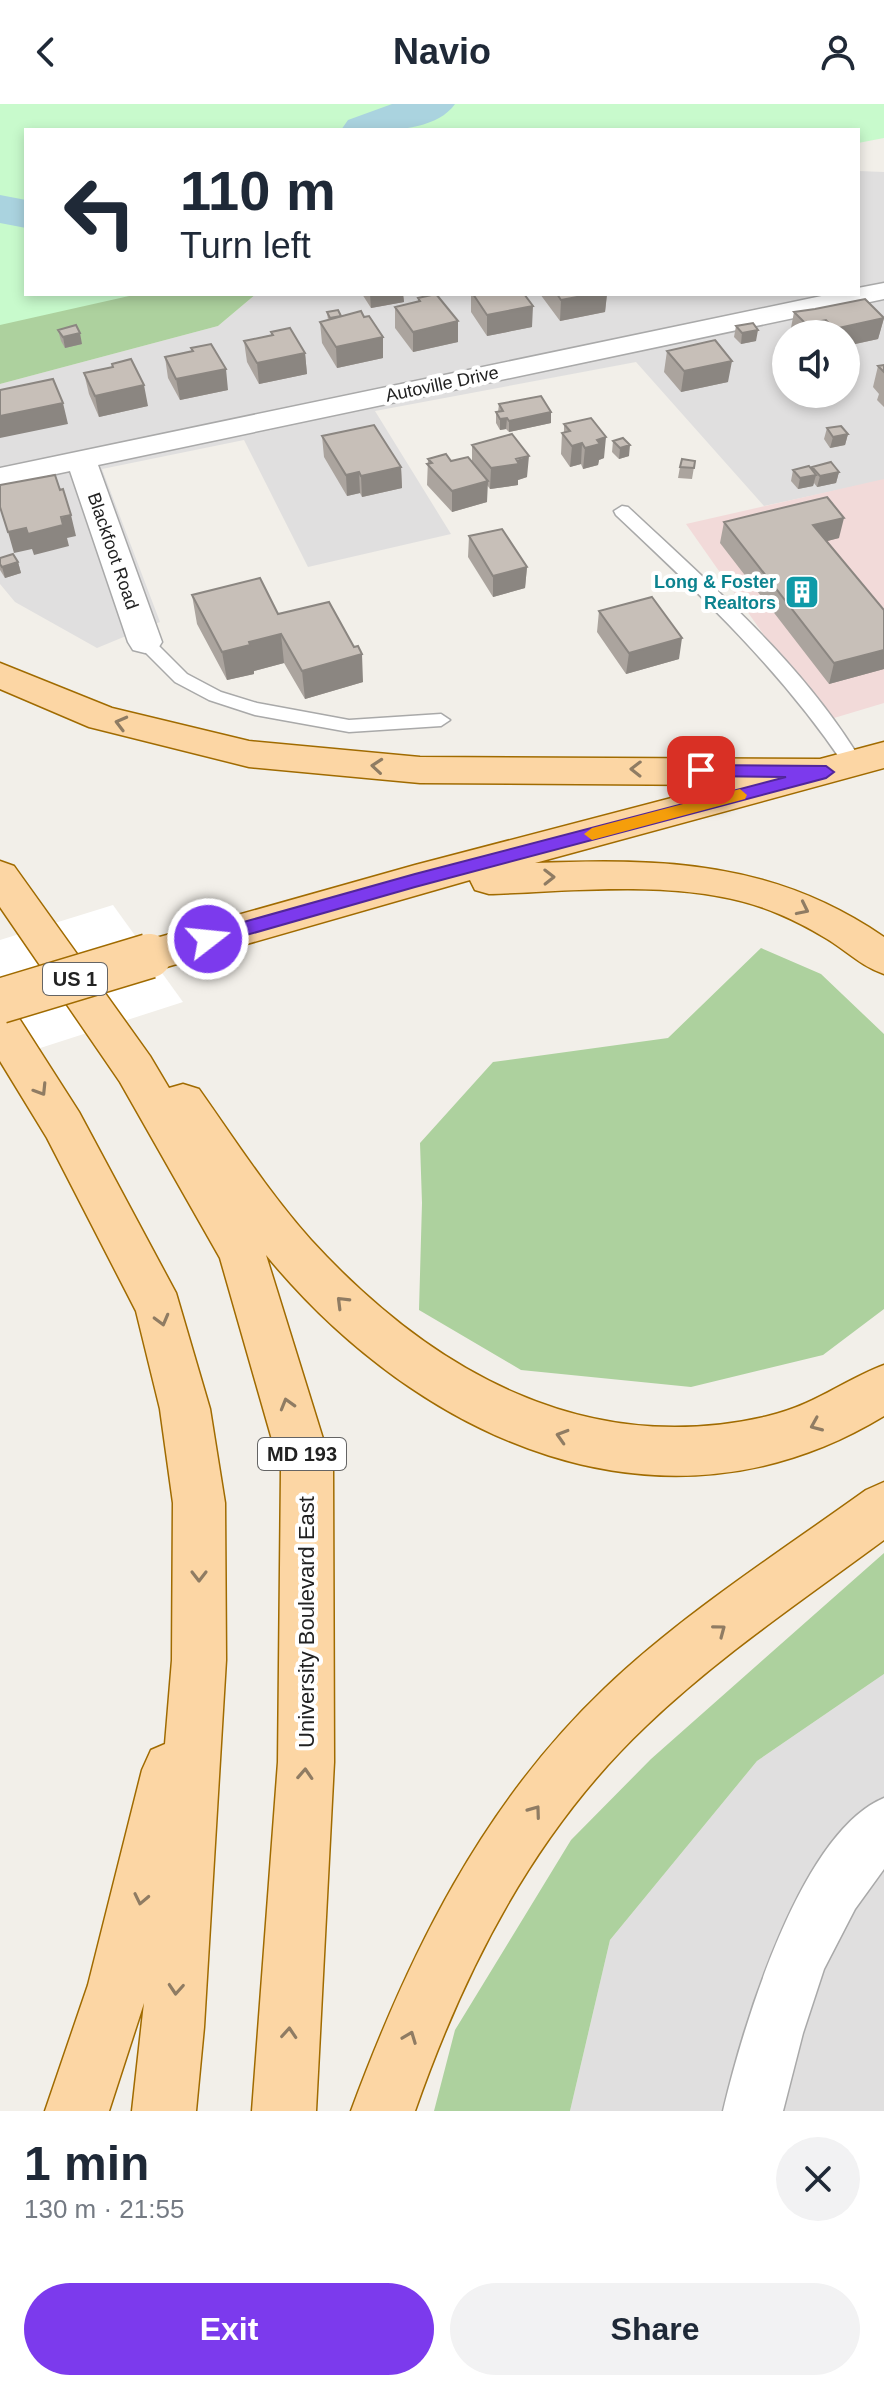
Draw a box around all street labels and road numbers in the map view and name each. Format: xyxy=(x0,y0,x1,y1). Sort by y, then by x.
street label: Autoville Drive xyxy=(384,362,500,406)
street label: Blackfoot Road xyxy=(84,490,142,612)
road number: US 1 xyxy=(43,963,107,995)
road number: MD 193 xyxy=(258,1438,346,1470)
street label: University Boulevard East xyxy=(294,1496,319,1748)

